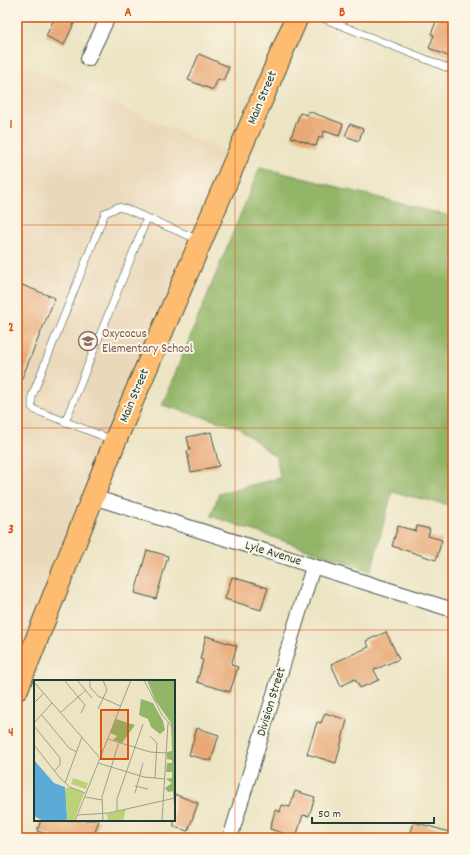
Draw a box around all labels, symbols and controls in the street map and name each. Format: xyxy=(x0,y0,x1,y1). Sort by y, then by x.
text: A xyxy=(124,4,132,23)
text: B xyxy=(339,4,345,23)
street label: Main Street xyxy=(243,68,283,128)
text: 1 xyxy=(10,116,13,135)
text: 2 xyxy=(8,319,14,338)
place label: Oxycocus Elementary School xyxy=(102,325,193,359)
school or university icon: Oxycocus Elementary School xyxy=(77,330,99,352)
street label: Main Street xyxy=(115,366,155,426)
text: 3 xyxy=(8,521,14,540)
street label: Lyle Avenue xyxy=(243,536,304,572)
street label: Division Street xyxy=(253,665,292,739)
inset map xyxy=(34,680,175,821)
text: 4 xyxy=(8,724,14,743)
scale bar xyxy=(312,799,434,825)
text: 50 m xyxy=(318,806,341,823)

